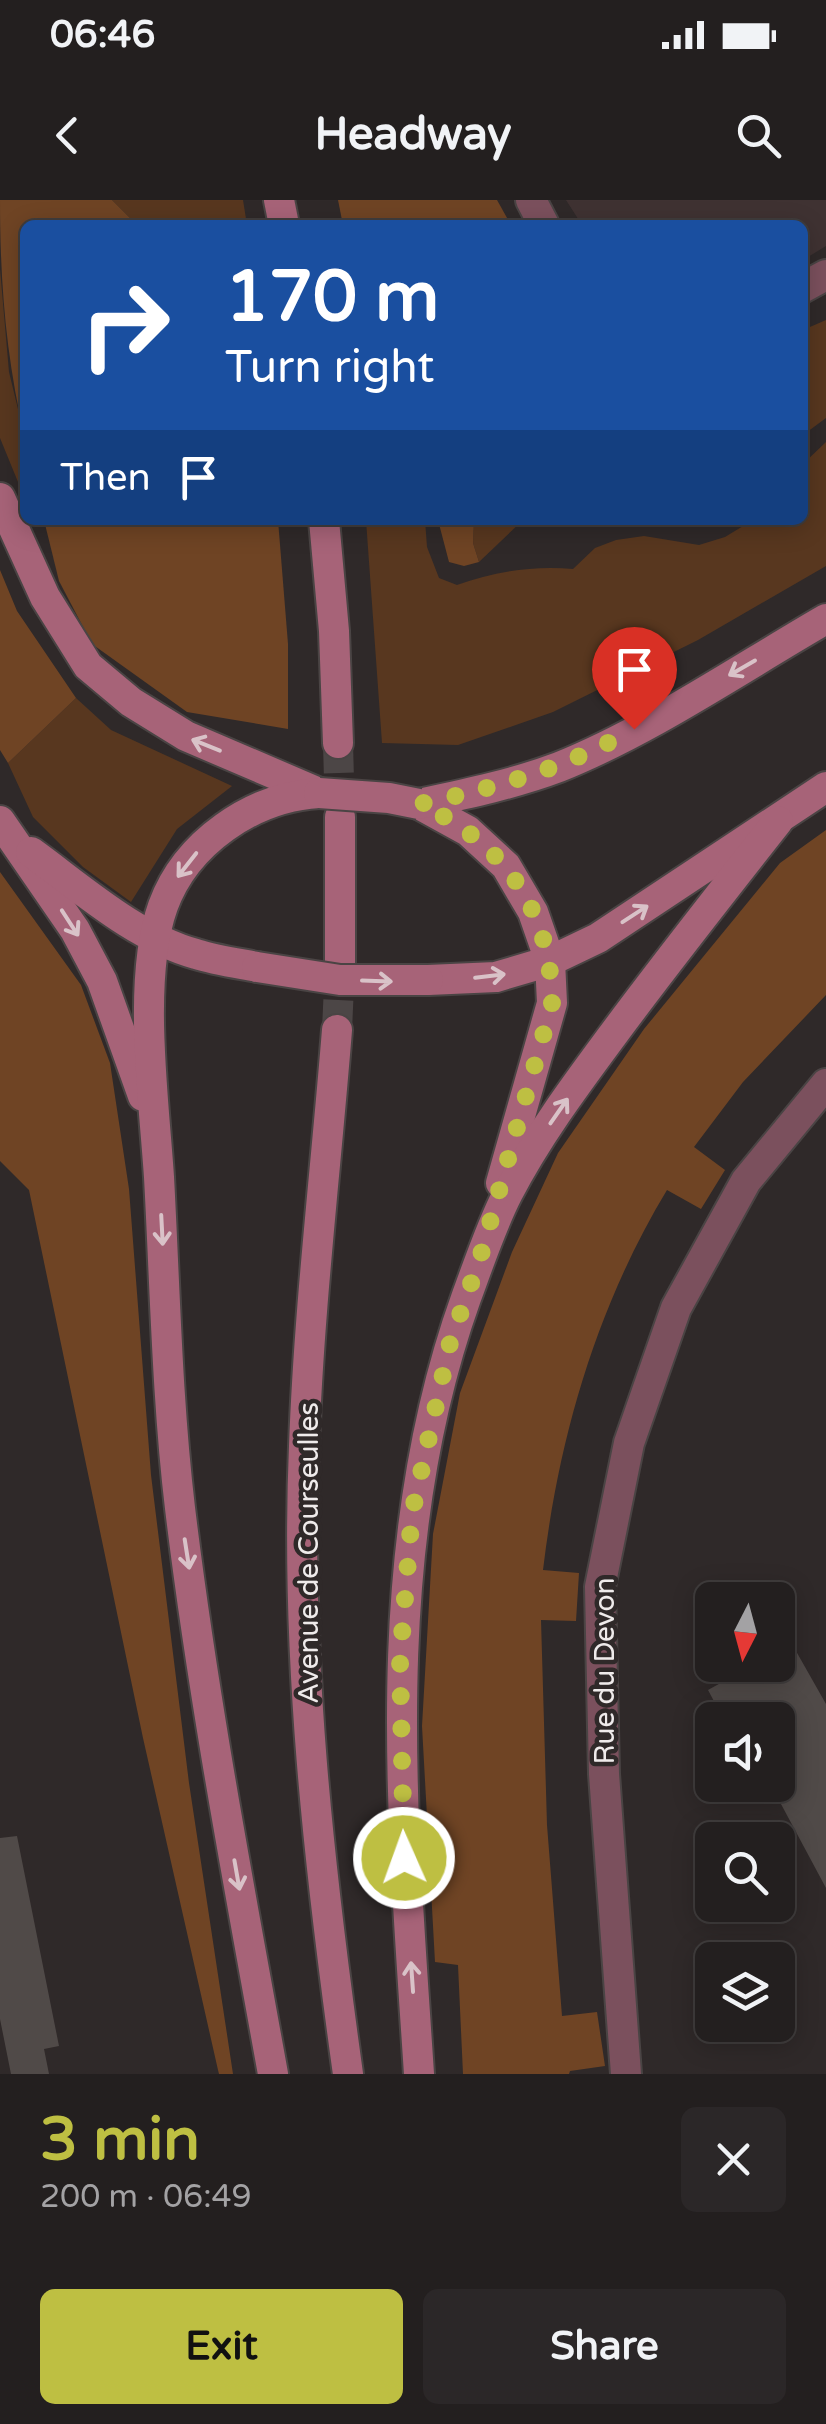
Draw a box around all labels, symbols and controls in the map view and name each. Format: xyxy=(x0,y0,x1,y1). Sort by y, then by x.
text: 06:46 xyxy=(50,12,155,58)
icon: back xyxy=(40,108,95,163)
text: Headway xyxy=(315,108,511,162)
icon: search xyxy=(731,108,786,163)
text: 170 m xyxy=(225,256,439,340)
icon: right xyxy=(60,260,190,390)
text: Turn right xyxy=(225,341,434,395)
icon: arrive xyxy=(171,450,226,505)
text: Then xyxy=(60,455,151,501)
pin xyxy=(592,627,677,730)
icon: arrive xyxy=(607,642,662,697)
one-way arrow xyxy=(728,658,757,678)
one-way arrow xyxy=(192,734,222,752)
one-way arrow xyxy=(176,851,197,878)
one-way arrow xyxy=(621,904,649,925)
one-way arrow xyxy=(59,908,80,936)
one-way arrow xyxy=(473,966,506,984)
one-way arrow xyxy=(360,972,392,991)
one-way arrow xyxy=(548,1098,569,1125)
one-way arrow xyxy=(153,1214,172,1246)
street label: Avenue de Courseulles xyxy=(292,1402,326,1704)
one-way arrow xyxy=(179,1537,197,1570)
street label: Rue du Devon xyxy=(588,1577,622,1765)
north arrow xyxy=(695,1582,795,1682)
map controls xyxy=(695,1582,795,2042)
button: sound xyxy=(695,1702,795,1802)
position arrow xyxy=(352,1806,456,1910)
button: search xyxy=(695,1822,795,1922)
one-way arrow xyxy=(228,1858,247,1891)
button: layers xyxy=(695,1942,795,2042)
one-way arrow xyxy=(403,1961,422,1993)
text: 3 min xyxy=(40,2104,200,2176)
button: close xyxy=(681,2107,786,2212)
text: 200 m · 06:49 xyxy=(40,2178,252,2216)
button: Exit xyxy=(40,2289,403,2404)
button: Share xyxy=(423,2289,786,2404)

